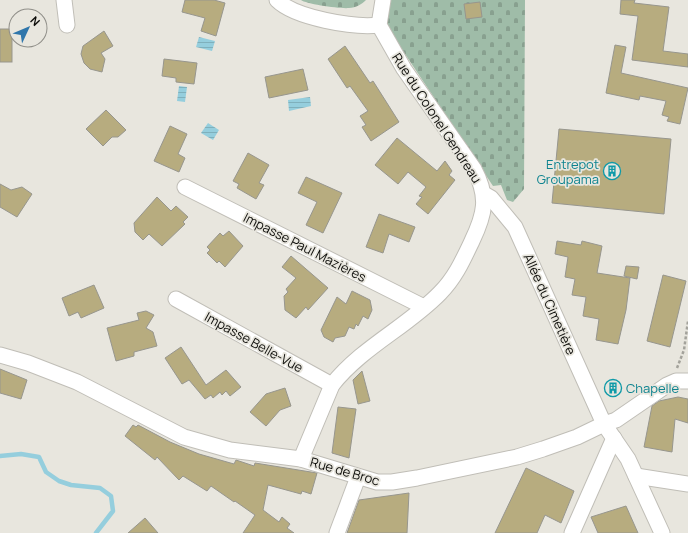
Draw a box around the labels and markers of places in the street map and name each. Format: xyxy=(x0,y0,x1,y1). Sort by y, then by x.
place label: Entrepot Groupama xyxy=(537,155,599,188)
building icon: Entrepot Groupama xyxy=(602,161,622,181)
building icon: Chapelle xyxy=(603,378,623,398)
place label: Chapelle xyxy=(626,379,680,397)

